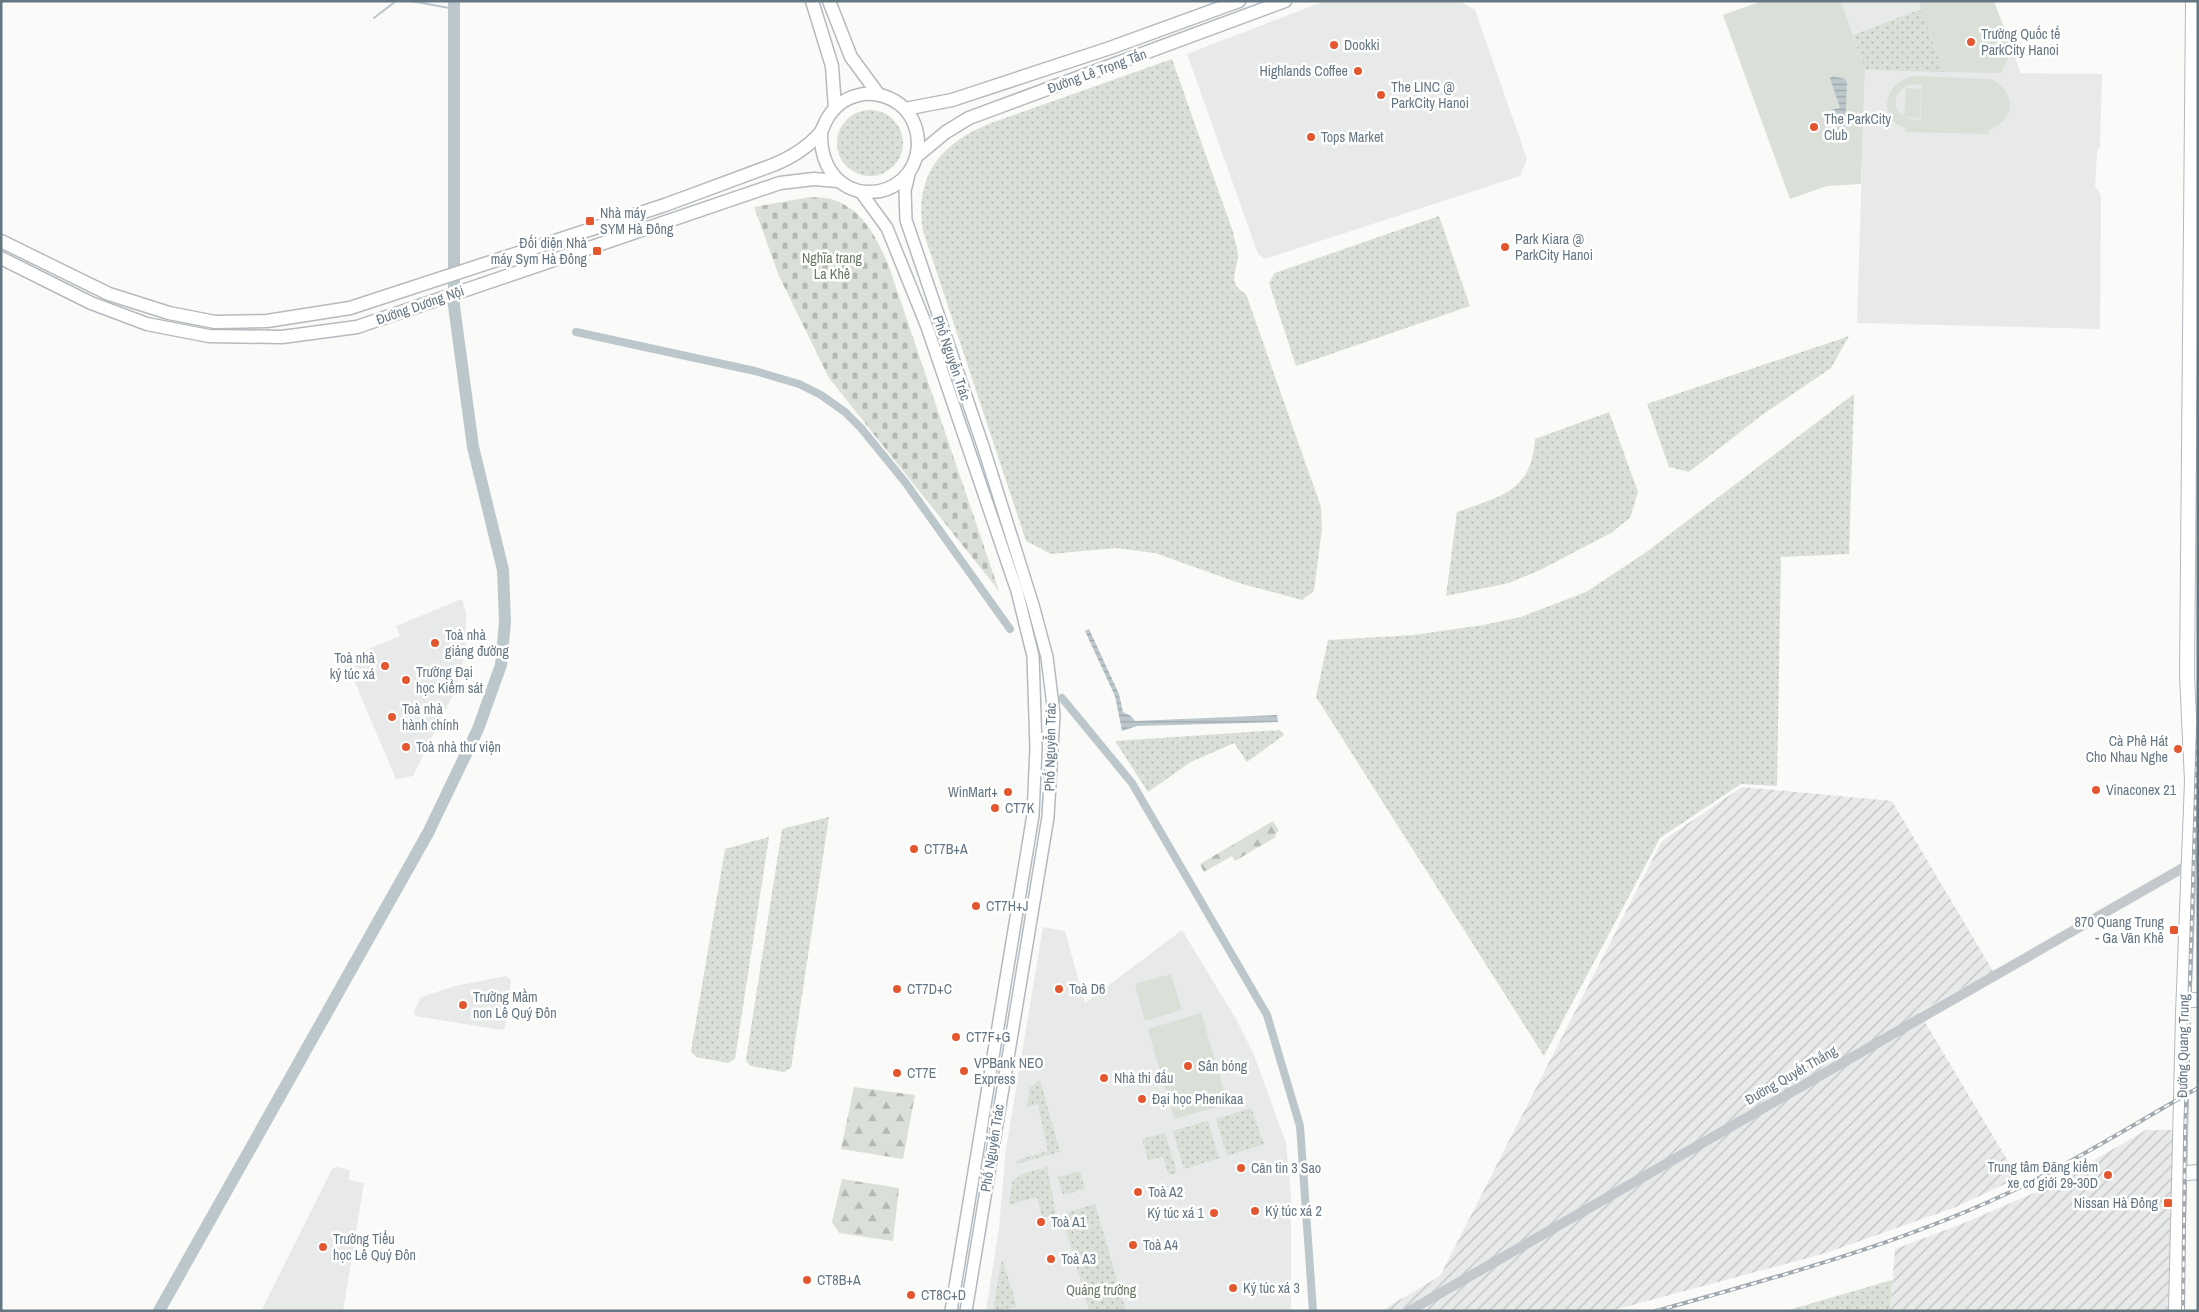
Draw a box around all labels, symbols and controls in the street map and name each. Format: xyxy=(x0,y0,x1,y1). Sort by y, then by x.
place label: Trường Quốc tế ParkCity Hanoi xyxy=(1981,25,2060,59)
place label: Dookki xyxy=(1344,36,1380,54)
marker: Trường Quốc tế ParkCity Hanoi xyxy=(1965,36,1977,48)
marker: Dookki xyxy=(1328,39,1340,51)
street label: Đường Lê Trọng Tấn xyxy=(1045,45,1149,97)
place label: Highlands Coffee xyxy=(1259,62,1348,80)
marker: Highlands Coffee xyxy=(1352,65,1364,77)
place label: The LINC @ ParkCity Hanoi xyxy=(1391,78,1469,112)
marker: The LINC @ ParkCity Hanoi xyxy=(1375,89,1387,101)
place label: The ParkCity Club xyxy=(1824,110,1891,144)
marker: The ParkCity Club xyxy=(1808,121,1820,133)
place label: Tops Market xyxy=(1321,128,1384,146)
marker: Tops Market xyxy=(1305,131,1317,143)
place label: Nhà máy SYM Hà Đông xyxy=(600,204,674,238)
marker: Nhà máy SYM Hà Đông xyxy=(584,215,596,227)
place label: Park Kiara @ ParkCity Hanoi xyxy=(1515,230,1593,264)
place label: Đối diện Nhà máy Sym Hà Đông xyxy=(491,234,588,268)
marker: Park Kiara @ ParkCity Hanoi xyxy=(1499,241,1511,253)
marker: Đối diện Nhà máy Sym Hà Đông xyxy=(591,245,603,257)
park label: Nghĩa trang La Khê xyxy=(802,249,863,283)
street label: Đường Dương Nội xyxy=(374,282,466,328)
street label: Phố Nguyễn Trác xyxy=(929,313,975,403)
place label: Toà nhà giảng đường xyxy=(445,626,509,660)
marker: Toà nhà giảng đường xyxy=(429,637,441,649)
place label: Toà nhà ký túc xá xyxy=(330,649,376,683)
marker: Toà nhà ký túc xá xyxy=(379,660,391,672)
place label: Trường Đại học Kiểm sát xyxy=(416,663,483,697)
marker: Trường Đại học Kiểm sát xyxy=(400,674,412,686)
place label: Toà nhà hành chính xyxy=(402,700,459,734)
street label: Phố Nguyễn Trác xyxy=(1040,702,1060,792)
marker: Toà nhà hành chính xyxy=(386,711,398,723)
place label: Cà Phê Hát Cho Nhau Nghe xyxy=(2086,732,2168,766)
place label: Toà nhà thư viện xyxy=(416,738,501,756)
marker: Toà nhà thư viện xyxy=(400,741,412,753)
marker: Cà Phê Hát Cho Nhau Nghe xyxy=(2172,743,2184,755)
place label: Vinaconex 21 xyxy=(2106,781,2177,799)
place label: WinMart+ xyxy=(948,783,998,801)
marker: Vinaconex 21 xyxy=(2090,784,2102,796)
marker: WinMart+ xyxy=(1002,786,1014,798)
place label: CT7K xyxy=(1005,799,1035,817)
marker: CT7K xyxy=(989,802,1001,814)
place label: CT7B+A xyxy=(924,840,968,858)
marker: CT7B+A xyxy=(908,843,920,855)
place label: CT7H+J xyxy=(986,897,1028,915)
marker: CT7H+J xyxy=(970,900,982,912)
place label: 870 Quang Trung - Ga Văn Khê xyxy=(2075,913,2165,947)
marker: 870 Quang Trung - Ga Văn Khê xyxy=(2168,924,2180,936)
place label: CT7D+C xyxy=(907,980,952,998)
place label: Toà D6 xyxy=(1069,980,1105,998)
marker: CT7D+C xyxy=(891,983,903,995)
marker: Toà D6 xyxy=(1053,983,1065,995)
place label: Trường Mầm non Lê Quý Đôn xyxy=(473,988,557,1022)
street label: Đường Quang Trung xyxy=(2173,993,2193,1098)
marker: Trường Mầm non Lê Quý Đôn xyxy=(457,999,469,1011)
place label: CT7F+G xyxy=(966,1028,1010,1046)
marker: CT7F+G xyxy=(950,1031,962,1043)
street label: Đường Quyết Thắng xyxy=(1742,1041,1841,1109)
place label: VPBank NEO Express xyxy=(974,1054,1044,1088)
place label: Sân bóng xyxy=(1198,1057,1248,1075)
marker: Sân bóng xyxy=(1182,1060,1194,1072)
place label: CT7E xyxy=(907,1064,936,1082)
marker: VPBank NEO Express xyxy=(958,1065,970,1077)
marker: CT7E xyxy=(891,1067,903,1079)
place label: Nhà thi đấu xyxy=(1114,1069,1173,1087)
marker: Nhà thi đấu xyxy=(1098,1072,1110,1084)
place label: Đại học Phenikaa xyxy=(1152,1090,1244,1108)
marker: Đại học Phenikaa xyxy=(1136,1093,1148,1105)
street label: Phố Nguyễn Trác xyxy=(976,1103,1008,1193)
place label: Trung tâm Đăng kiểm xe cơ giới 29-30D xyxy=(1987,1158,2098,1192)
place label: Căn tin 3 Sao xyxy=(1251,1159,1321,1177)
marker: Căn tin 3 Sao xyxy=(1235,1162,1247,1174)
marker: Trung tâm Đăng kiểm xe cơ giới 29-30D xyxy=(2102,1169,2114,1181)
place label: Toà A2 xyxy=(1148,1183,1183,1201)
marker: Toà A2 xyxy=(1132,1186,1144,1198)
place label: Nissan Hà Đông xyxy=(2074,1194,2159,1212)
marker: Nissan Hà Đông xyxy=(2162,1197,2174,1209)
place label: Ký túc xá 2 xyxy=(1265,1202,1322,1220)
place label: Ký túc xá 1 xyxy=(1147,1204,1205,1222)
marker: Ký túc xá 2 xyxy=(1249,1205,1261,1217)
marker: Ký túc xá 1 xyxy=(1208,1207,1220,1219)
place label: Toà A1 xyxy=(1051,1213,1087,1231)
marker: Toà A1 xyxy=(1035,1216,1047,1228)
place label: Trường Tiểu học Lê Quý Đôn xyxy=(333,1230,416,1264)
place label: Toà A4 xyxy=(1143,1236,1179,1254)
marker: Toà A4 xyxy=(1127,1239,1139,1251)
marker: Trường Tiểu học Lê Quý Đôn xyxy=(317,1241,329,1253)
place label: Toà A3 xyxy=(1061,1250,1096,1268)
marker: Toà A3 xyxy=(1045,1253,1057,1265)
place label: CT8B+A xyxy=(817,1271,861,1289)
marker: CT8B+A xyxy=(801,1274,813,1286)
place label: Ký túc xá 3 xyxy=(1243,1279,1300,1297)
park label: Quảng trường xyxy=(1066,1281,1137,1299)
marker: Ký túc xá 3 xyxy=(1227,1282,1239,1294)
place label: CT8C+D xyxy=(921,1286,966,1304)
marker: CT8C+D xyxy=(905,1289,917,1301)

